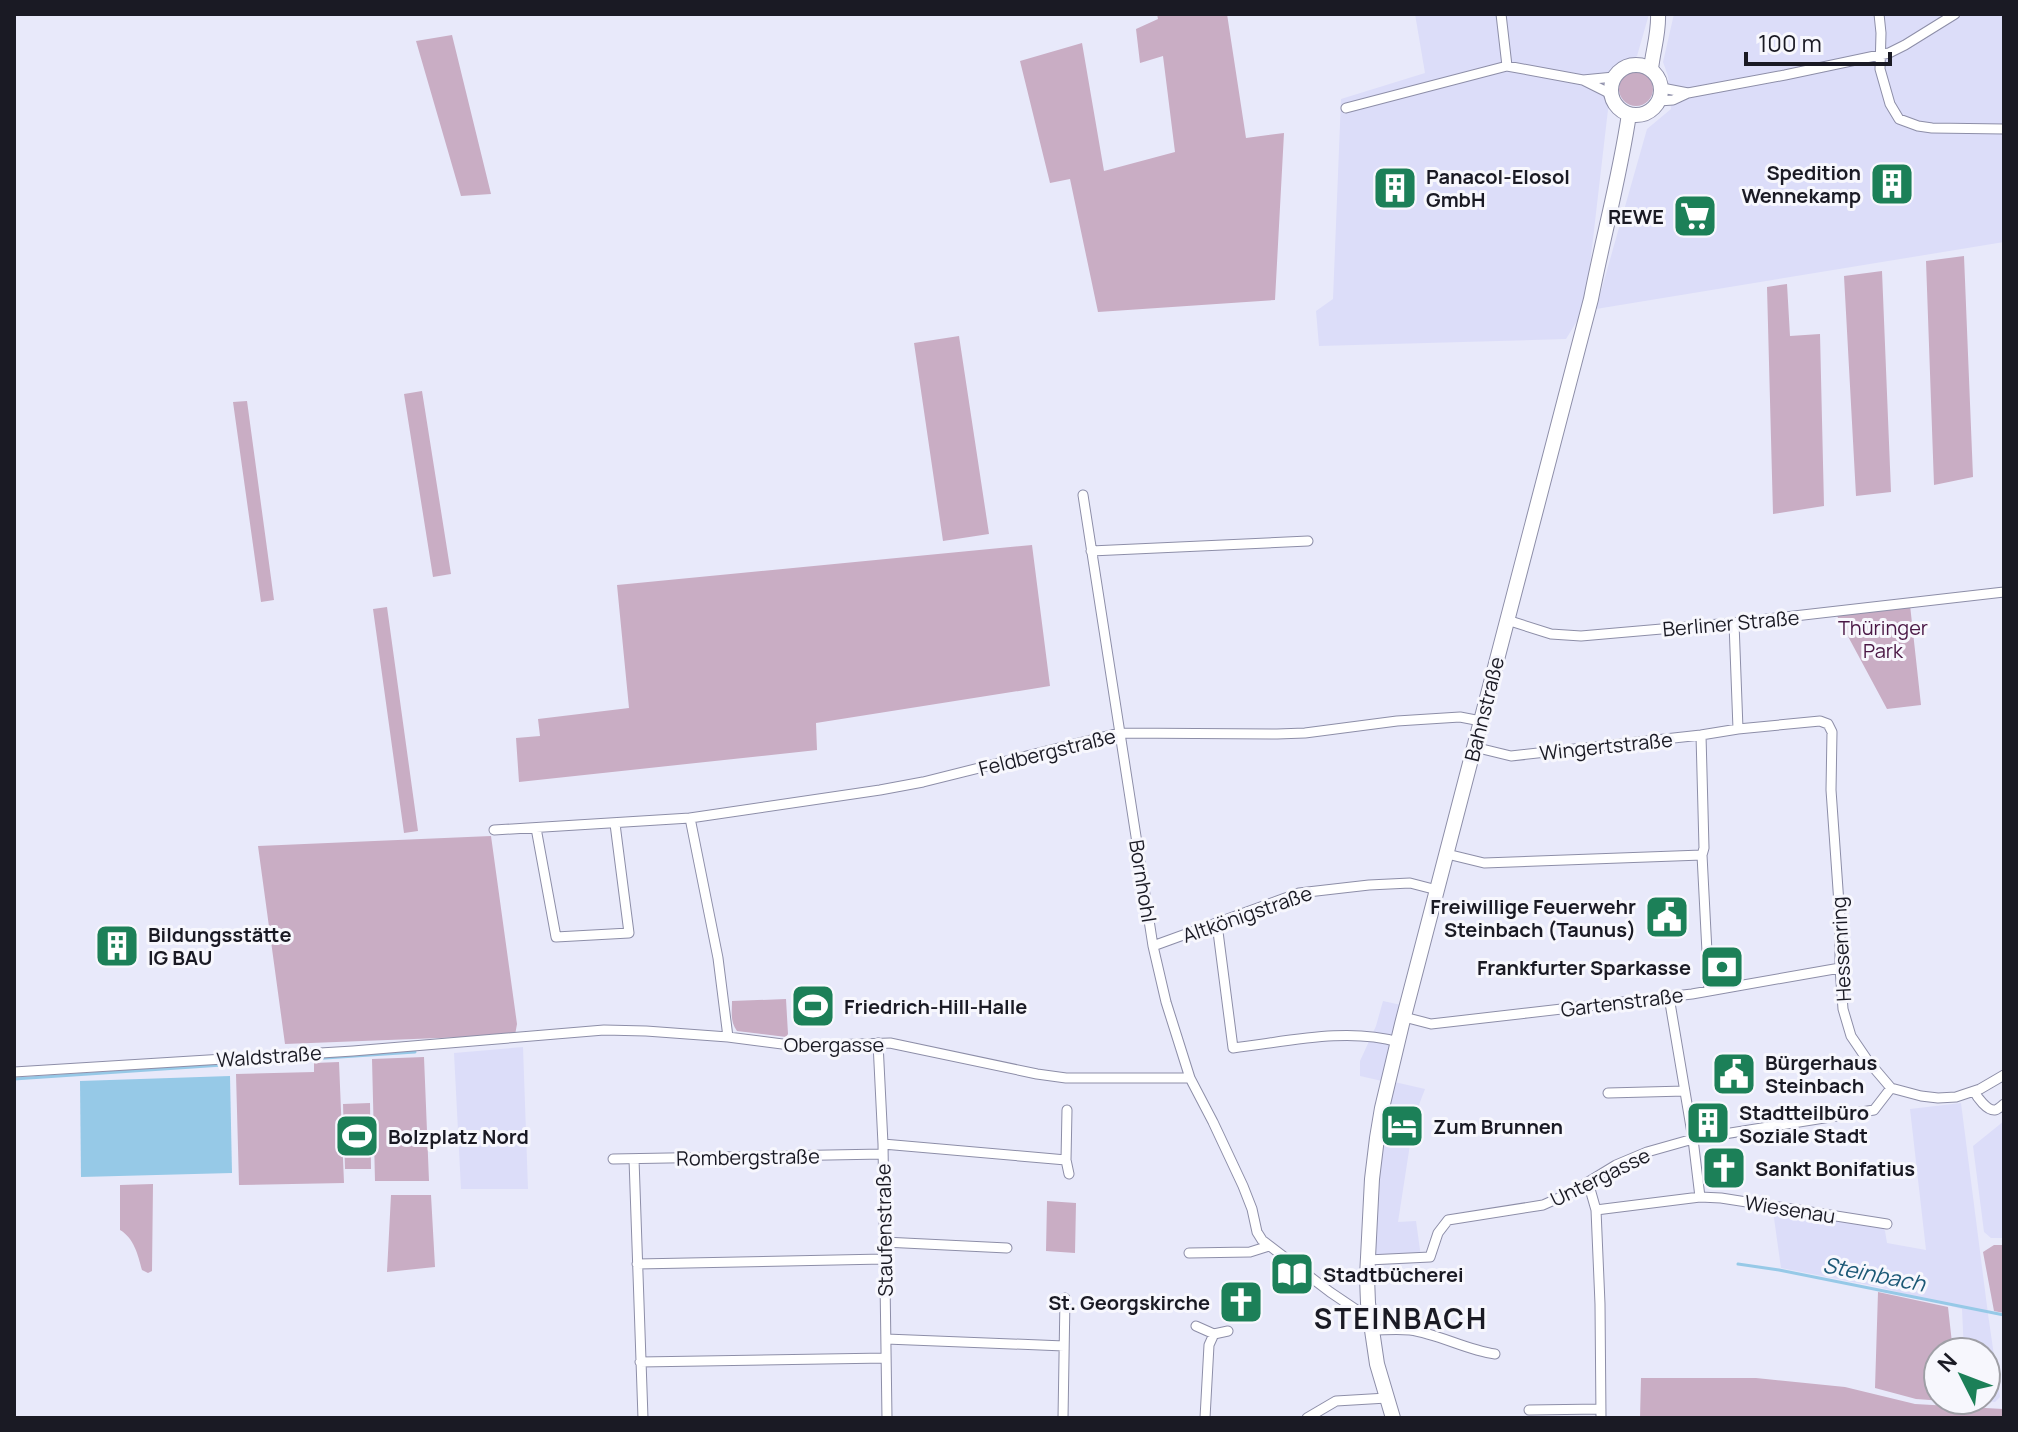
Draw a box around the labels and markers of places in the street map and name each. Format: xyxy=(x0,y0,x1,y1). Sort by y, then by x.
place label: Spedition Wennekamp xyxy=(1741,159,1861,209)
building icon: Spedition Wennekamp xyxy=(1868,160,1916,208)
place label: Panacol-Elosol GmbH xyxy=(1426,163,1570,213)
building icon: Panacol-Elosol GmbH xyxy=(1371,164,1419,212)
supermarket icon: REWE xyxy=(1671,192,1719,240)
place label: REWE xyxy=(1608,203,1664,230)
place label: Freiwillige Feuerwehr Steinbach (Taunus) xyxy=(1430,893,1636,943)
public building icon: Freiwillige Feuerwehr Steinbach (Taunus) xyxy=(1643,893,1691,941)
place label: Bildungsstätte IG BAU xyxy=(148,921,292,971)
building icon: Bildungsstätte IG BAU xyxy=(93,922,141,970)
bank icon: Frankfurter Sparkasse xyxy=(1698,943,1746,991)
place label: Frankfurter Sparkasse xyxy=(1477,954,1691,981)
sports icon: Friedrich-Hill-Halle xyxy=(789,982,837,1030)
place label: Friedrich-Hill-Halle xyxy=(844,993,1027,1020)
place label: Bürgerhaus Steinbach xyxy=(1765,1049,1878,1099)
public building icon: Bürgerhaus Steinbach xyxy=(1710,1050,1758,1098)
building icon: Stadtteilbüro Soziale Stadt xyxy=(1684,1099,1732,1147)
place label: Stadtteilbüro Soziale Stadt xyxy=(1739,1099,1869,1149)
hotel icon: Zum Brunnen xyxy=(1378,1102,1426,1150)
sports icon: Bolzplatz Nord xyxy=(333,1112,381,1160)
place label: Zum Brunnen xyxy=(1433,1113,1563,1140)
place label: Bolzplatz Nord xyxy=(388,1123,529,1150)
church icon: Sankt Bonifatius xyxy=(1700,1144,1748,1192)
place label: Sankt Bonifatius xyxy=(1755,1155,1915,1182)
library icon: Stadtbücherei xyxy=(1268,1250,1316,1298)
place label: Stadtbücherei xyxy=(1323,1261,1464,1288)
church icon: St. Georgskirche xyxy=(1217,1278,1265,1326)
place label: St. Georgskirche xyxy=(1048,1289,1210,1316)

